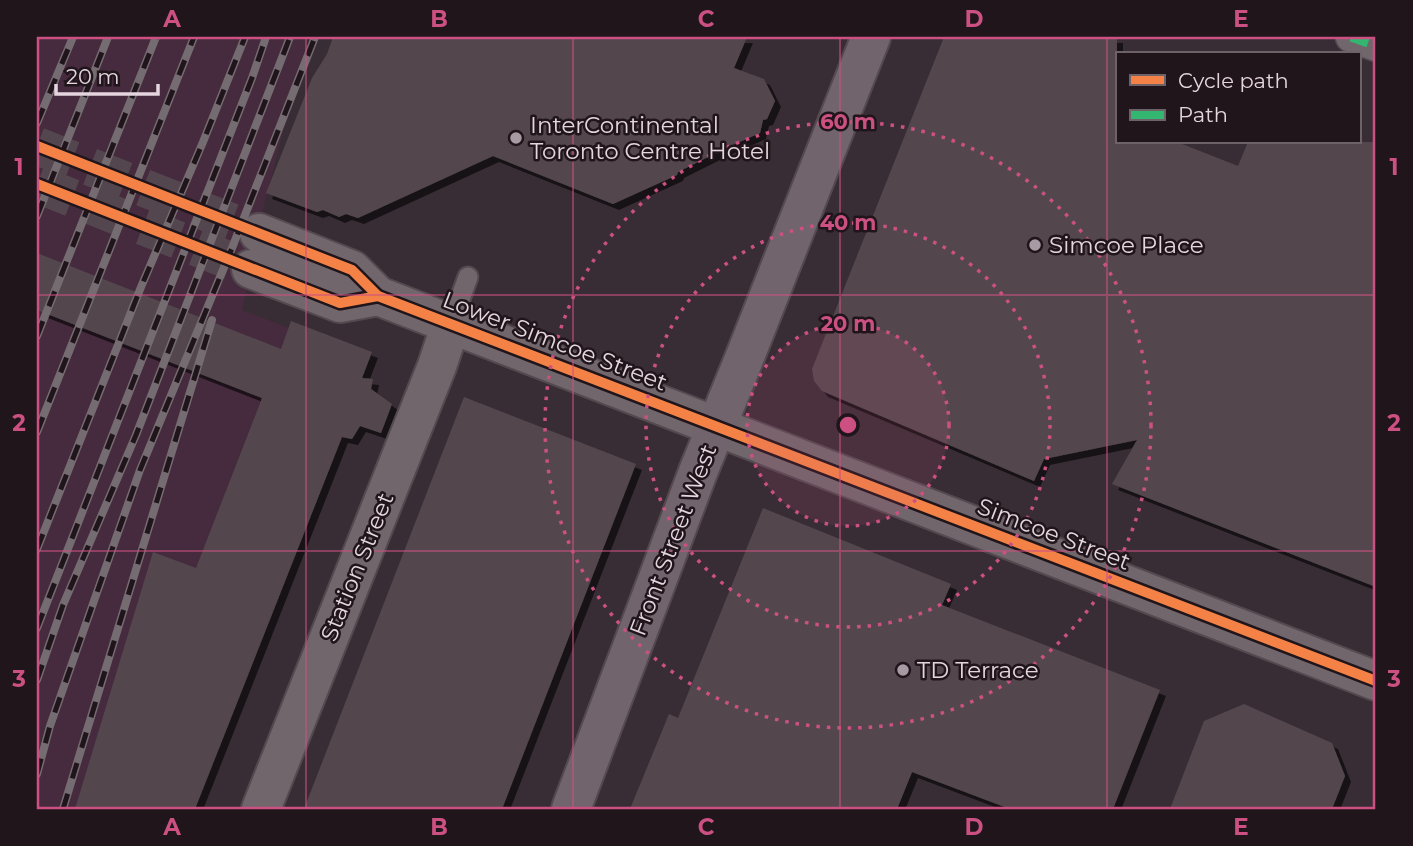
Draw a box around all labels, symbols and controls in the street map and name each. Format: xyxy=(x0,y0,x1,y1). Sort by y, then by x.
text: A xyxy=(162,5,181,33)
text: B xyxy=(430,5,448,33)
text: C xyxy=(698,5,715,33)
text: D xyxy=(965,5,984,33)
text: E xyxy=(1233,5,1249,33)
scale bar xyxy=(56,52,158,96)
legend xyxy=(1116,52,1360,144)
text: 20 m xyxy=(66,64,120,89)
text: Cycle path xyxy=(1178,68,1289,93)
text: Path xyxy=(1178,102,1228,127)
text: 60 m xyxy=(820,109,876,134)
place label: InterContinental Toronto Centre Hotel xyxy=(530,111,770,165)
marker: InterContinental Toronto Centre Hotel xyxy=(508,130,524,146)
text: 1 xyxy=(14,153,24,181)
text: 1 xyxy=(1389,153,1399,181)
text: 40 m xyxy=(820,210,876,235)
place label: Simcoe Place xyxy=(1049,231,1204,259)
marker: Simcoe Place xyxy=(1027,237,1043,253)
street label: Lower Simcoe Street xyxy=(439,285,671,397)
text: 20 m xyxy=(821,311,875,336)
text: 2 xyxy=(12,409,26,437)
text: 2 xyxy=(1387,409,1401,437)
centre of rings xyxy=(836,413,860,437)
street label: Front Street West xyxy=(624,440,722,640)
street label: Station Street xyxy=(314,489,400,645)
street label: Simcoe Street xyxy=(974,492,1134,576)
place label: TD Terrace xyxy=(917,656,1039,684)
marker: TD Terrace xyxy=(895,662,911,678)
text: 3 xyxy=(11,665,26,693)
text: 3 xyxy=(1386,665,1401,693)
text: A xyxy=(162,813,181,841)
text: B xyxy=(430,813,448,841)
text: C xyxy=(698,813,715,841)
text: D xyxy=(965,813,984,841)
text: E xyxy=(1233,813,1249,841)

